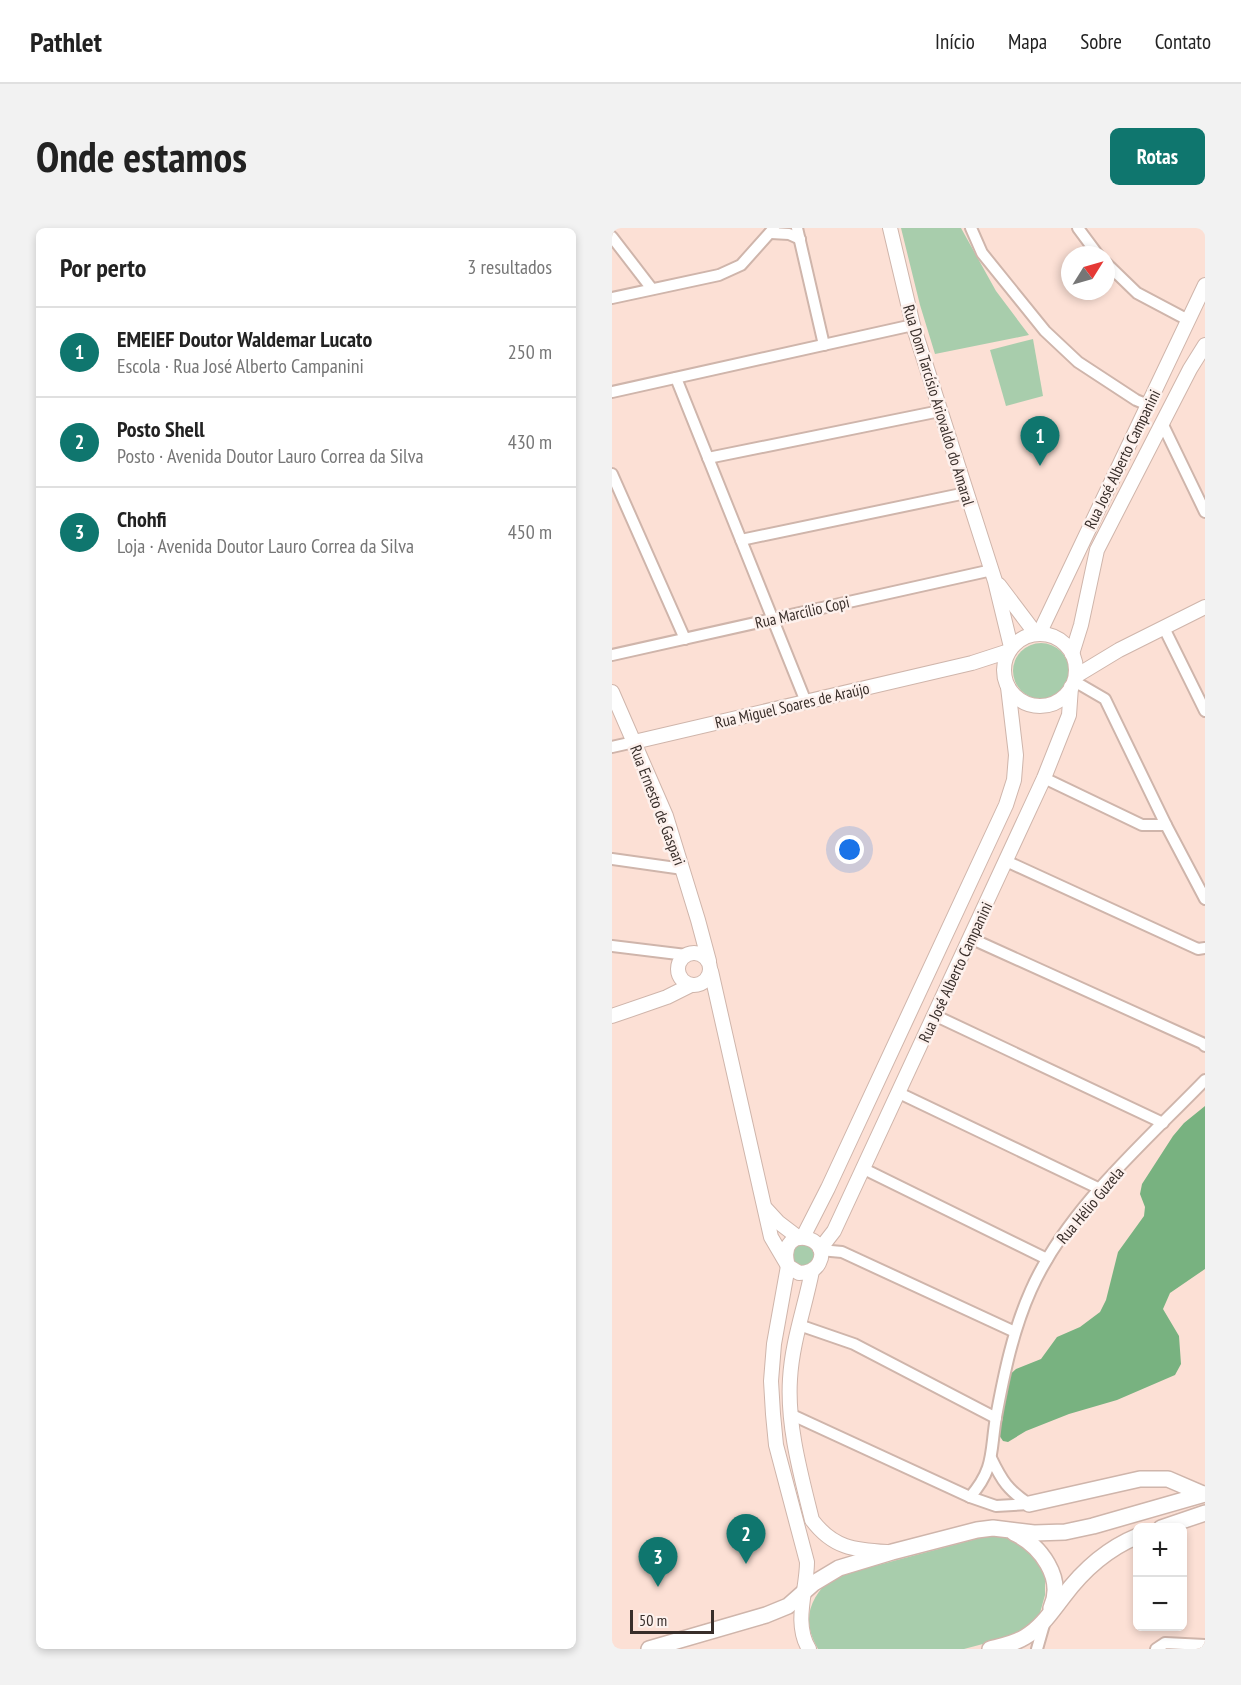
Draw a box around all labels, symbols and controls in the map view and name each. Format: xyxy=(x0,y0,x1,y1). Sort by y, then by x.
text: Pathlet xyxy=(30,23,102,60)
text: Início xyxy=(935,28,975,55)
text: Mapa xyxy=(1008,28,1047,55)
text: Sobre xyxy=(1080,28,1122,55)
text: Contato xyxy=(1155,28,1211,55)
button: Rotas xyxy=(1110,128,1205,185)
text: Onde estamos xyxy=(36,129,247,184)
north arrow xyxy=(1061,246,1115,300)
text: Por perto xyxy=(60,251,146,284)
text: 3 resultados xyxy=(467,254,552,280)
street label: Rua Dom Tarcísio Ariovaldo do Amaral xyxy=(899,302,979,508)
text: EMEIEF Doutor Waldemar Lucato xyxy=(117,325,372,353)
text: 1 xyxy=(75,339,84,365)
text: 250 m xyxy=(508,339,552,365)
text: Escola · Rua José Alberto Campanini xyxy=(117,353,364,379)
street label: Rua José Alberto Campanini xyxy=(1080,386,1164,532)
text: Posto Shell xyxy=(117,415,205,443)
pin: 1 xyxy=(1020,416,1060,466)
text: 2 xyxy=(75,429,84,455)
text: 430 m xyxy=(508,429,552,455)
text: Posto · Avenida Doutor Lauro Correa da Silva xyxy=(117,443,423,469)
text: Chohfi xyxy=(117,505,167,533)
text: 3 xyxy=(75,519,84,545)
text: 450 m xyxy=(508,519,552,545)
text: Loja · Avenida Doutor Lauro Correa da Silva xyxy=(117,533,414,559)
street label: Rua Marcílio Copi xyxy=(753,591,851,633)
street label: Rua Miguel Soares de Araújo xyxy=(713,677,871,732)
street label: Rua Ernesto de Gaspari xyxy=(626,742,690,868)
your location xyxy=(835,835,864,864)
street label: Rua José Alberto Campanini xyxy=(914,899,996,1045)
street label: Rua Hélio Guzela xyxy=(1052,1162,1128,1248)
pin: 2 xyxy=(726,1514,766,1564)
map controls xyxy=(1133,1523,1187,1631)
button: + xyxy=(1133,1523,1187,1577)
pin: 3 xyxy=(638,1538,678,1587)
button: − xyxy=(1133,1577,1187,1631)
scale bar xyxy=(630,1607,714,1634)
text: 50 m xyxy=(639,1610,667,1630)

